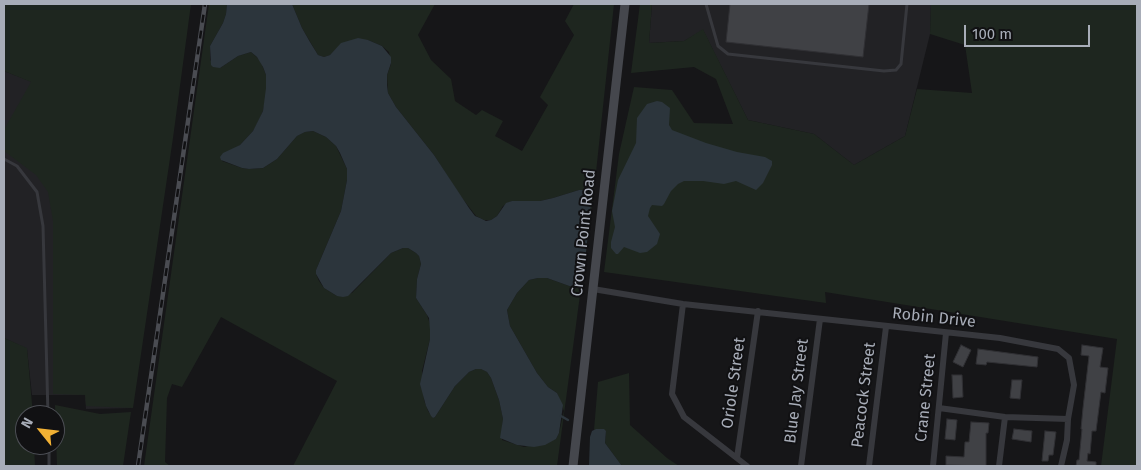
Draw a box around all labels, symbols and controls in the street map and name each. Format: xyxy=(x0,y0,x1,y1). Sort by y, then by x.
scale bar xyxy=(966,15,1092,47)
text: 100 m xyxy=(972,25,1012,43)
street label: Crown Point Road xyxy=(568,168,600,298)
street label: Robin Drive xyxy=(891,304,977,332)
street label: Oriole Street xyxy=(718,336,750,430)
street label: Blue Jay Street xyxy=(781,337,813,445)
street label: Peacock Street xyxy=(848,341,880,449)
street label: Crane Street xyxy=(912,353,940,443)
north arrow xyxy=(15,405,65,455)
text: N xyxy=(18,415,37,431)

